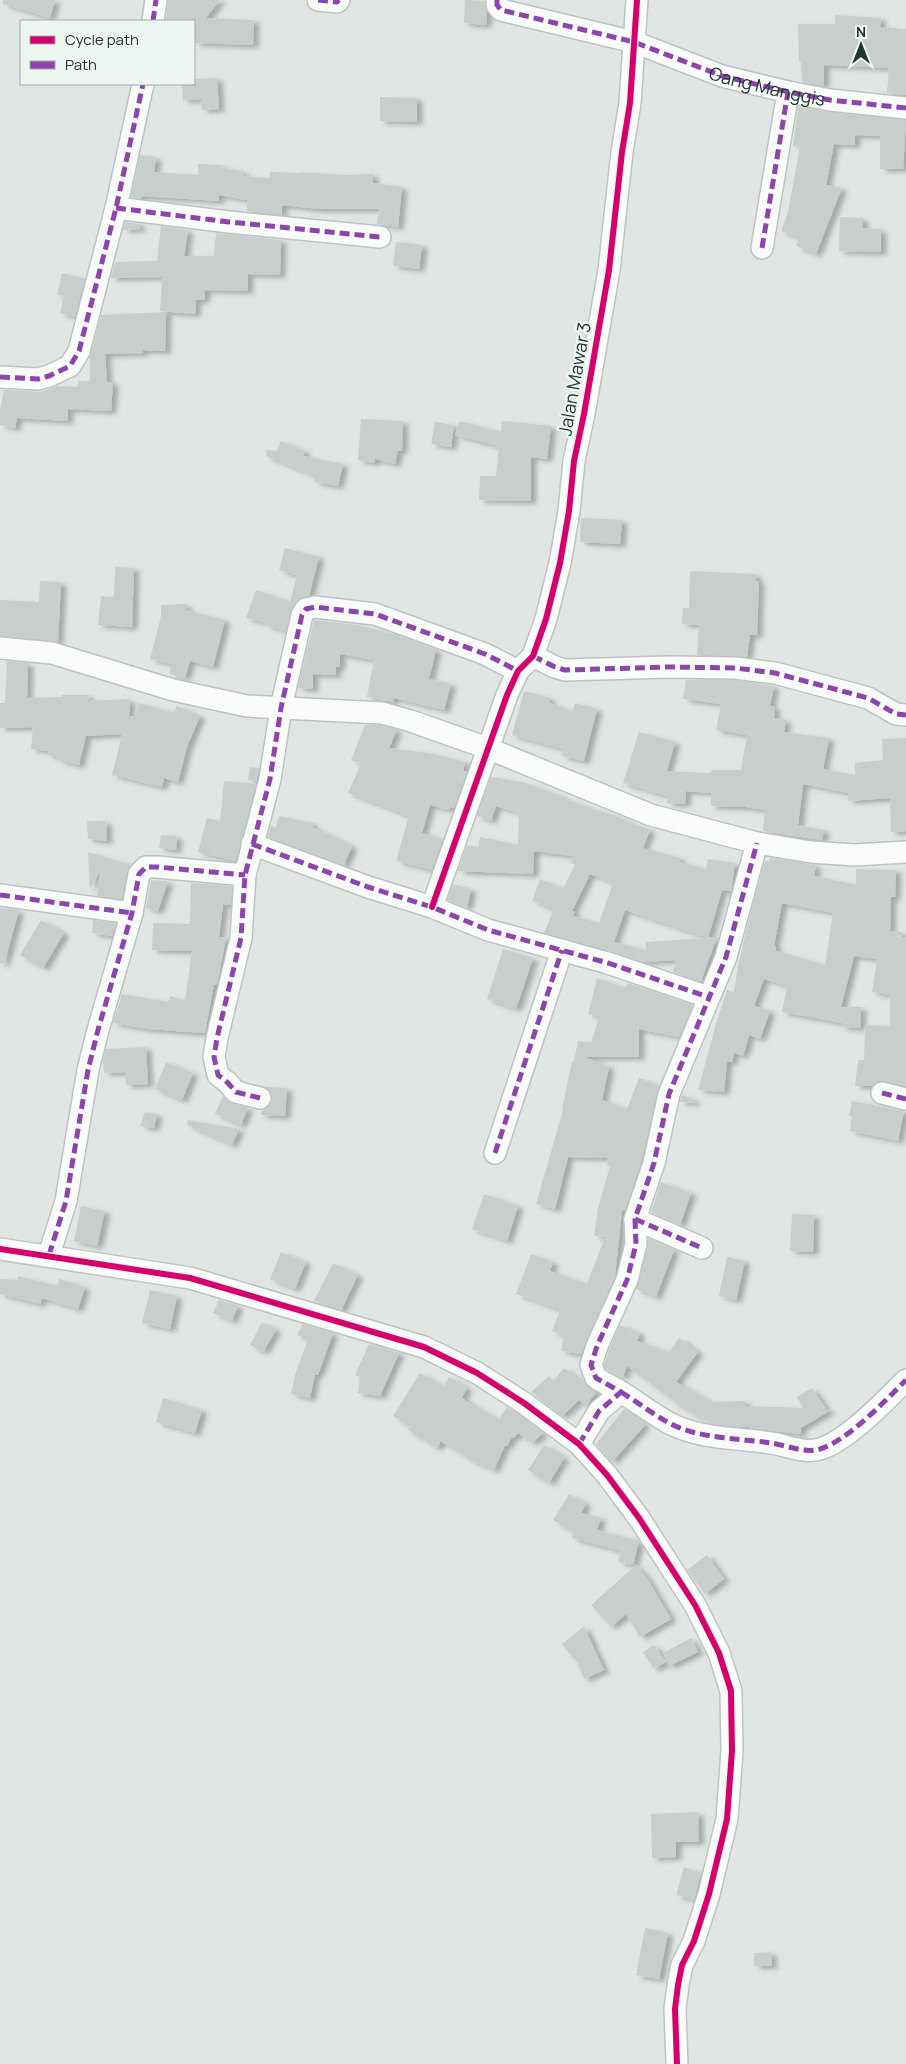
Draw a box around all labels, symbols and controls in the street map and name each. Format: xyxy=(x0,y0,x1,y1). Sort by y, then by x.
legend xyxy=(20,20,195,85)
north arrow xyxy=(836,20,886,70)
text: N xyxy=(856,22,866,41)
text: Cycle path xyxy=(65,29,139,50)
text: Path xyxy=(65,54,97,75)
street label: Gang Manggis xyxy=(706,60,827,111)
street label: Jalan Mawar 3 xyxy=(552,320,596,438)

